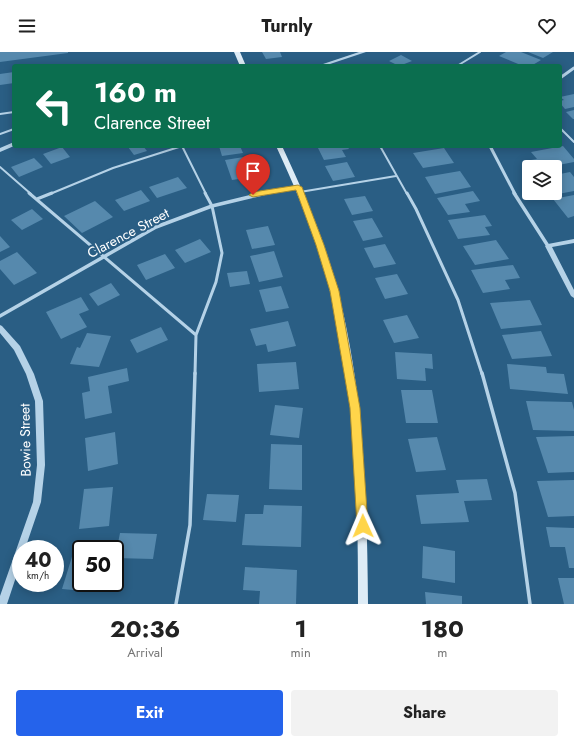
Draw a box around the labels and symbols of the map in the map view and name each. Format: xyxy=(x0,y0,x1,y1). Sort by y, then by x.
pin xyxy=(236,154,270,195)
street label: Clarence Street xyxy=(83,203,173,263)
street label: Bowie Street xyxy=(14,403,36,477)
position arrow xyxy=(342,505,384,547)
speed limit sign: 50 xyxy=(72,540,124,592)

